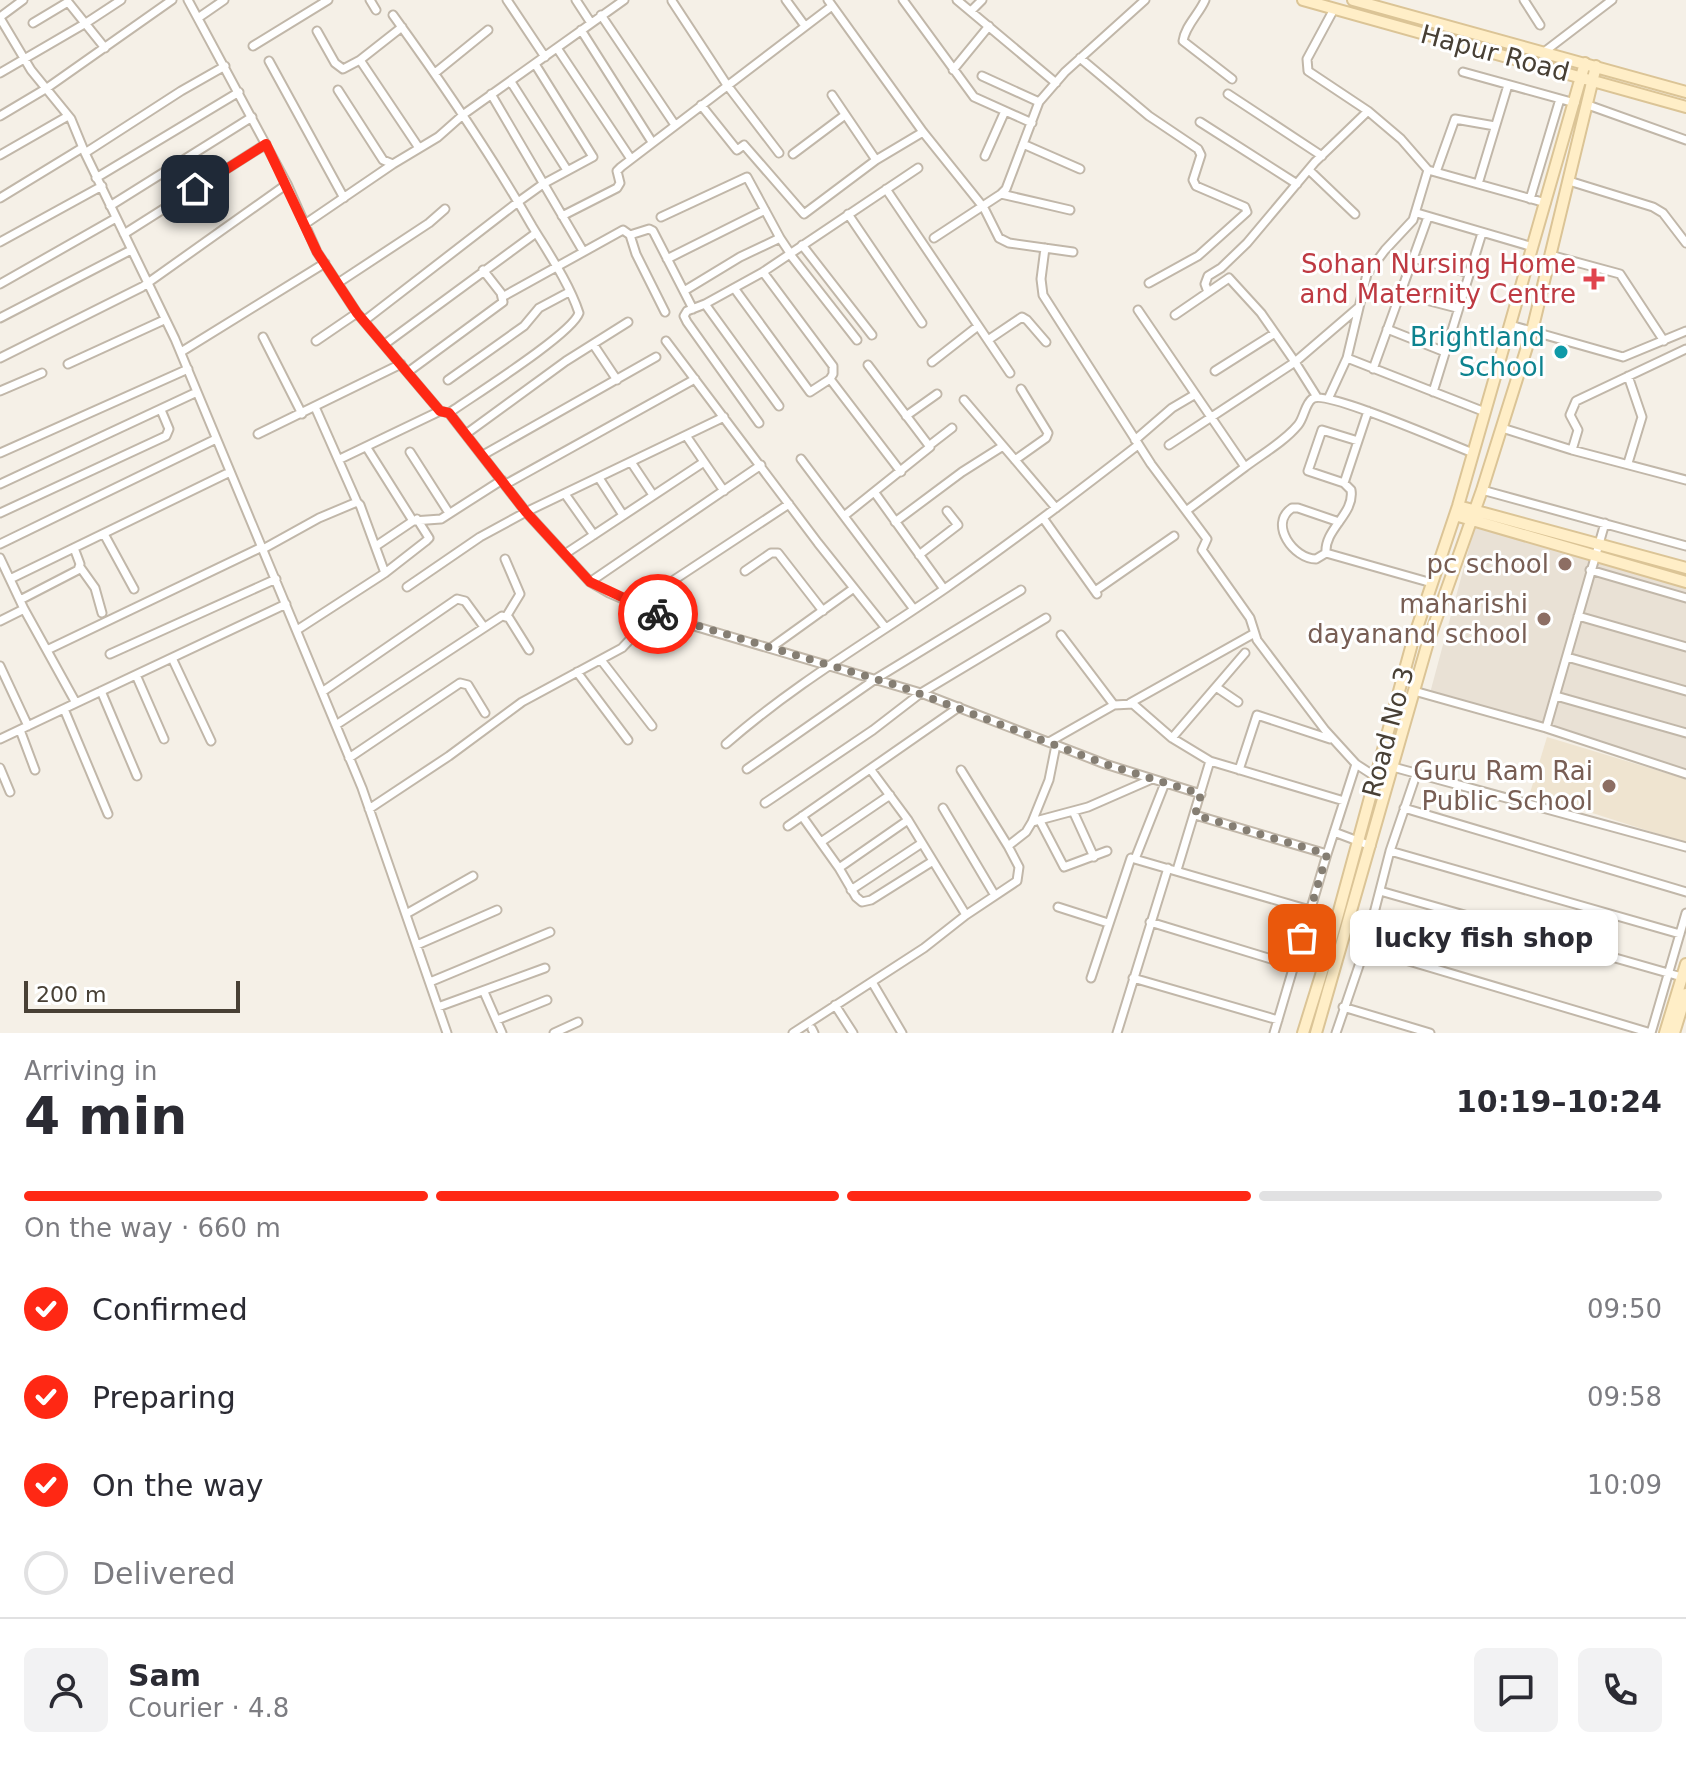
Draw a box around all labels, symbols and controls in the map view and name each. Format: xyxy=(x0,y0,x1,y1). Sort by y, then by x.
street label: Hapur Road xyxy=(1417,19,1573,87)
pin xyxy=(161,155,229,223)
icon: home xyxy=(173,167,217,211)
place label: Sohan Nursing Home and Maternity Centre xyxy=(1300,249,1576,309)
marker: Sohan Nursing Home and Maternity Centre xyxy=(1583,268,1605,290)
place label: Brightland School xyxy=(1410,322,1545,382)
marker: Brightland School xyxy=(1552,343,1570,361)
place label: pc school xyxy=(1427,549,1549,579)
marker: pc school xyxy=(1556,555,1574,573)
courier xyxy=(618,574,698,654)
place label: maharishi dayanand school xyxy=(1307,589,1528,649)
icon: bike xyxy=(636,592,680,636)
marker: maharishi dayanand school xyxy=(1535,610,1553,628)
street label: Road No 3 xyxy=(1356,664,1420,800)
place label: Guru Ram Rai Public School xyxy=(1413,756,1593,816)
marker: Guru Ram Rai Public School xyxy=(1600,777,1618,795)
pin xyxy=(1268,904,1336,972)
callout: lucky fish shop xyxy=(1350,910,1618,966)
icon: bag xyxy=(1280,916,1324,960)
text: lucky fish shop xyxy=(1375,923,1593,953)
scale bar xyxy=(24,977,240,1013)
text: 200 m xyxy=(36,982,106,1007)
text: Arriving in xyxy=(24,1056,158,1086)
text: 10:19–10:24 xyxy=(1456,1084,1662,1119)
text: 4 min xyxy=(24,1086,187,1146)
text: On the way · 660 m xyxy=(24,1213,281,1243)
icon: check xyxy=(24,1287,68,1331)
text: Confirmed xyxy=(92,1292,248,1327)
text: 09:50 xyxy=(1587,1294,1662,1324)
icon: check xyxy=(24,1375,68,1419)
text: Preparing xyxy=(92,1380,236,1415)
text: 09:58 xyxy=(1587,1382,1662,1412)
icon: check xyxy=(24,1463,68,1507)
text: On the way xyxy=(92,1468,264,1503)
text: 10:09 xyxy=(1587,1470,1662,1500)
text: Delivered xyxy=(92,1556,236,1591)
button: person xyxy=(24,1648,108,1732)
button: chat xyxy=(1474,1648,1558,1732)
button: phone xyxy=(1578,1648,1662,1732)
text: Sam xyxy=(128,1658,201,1693)
text: Courier · 4.8 xyxy=(128,1693,289,1723)

